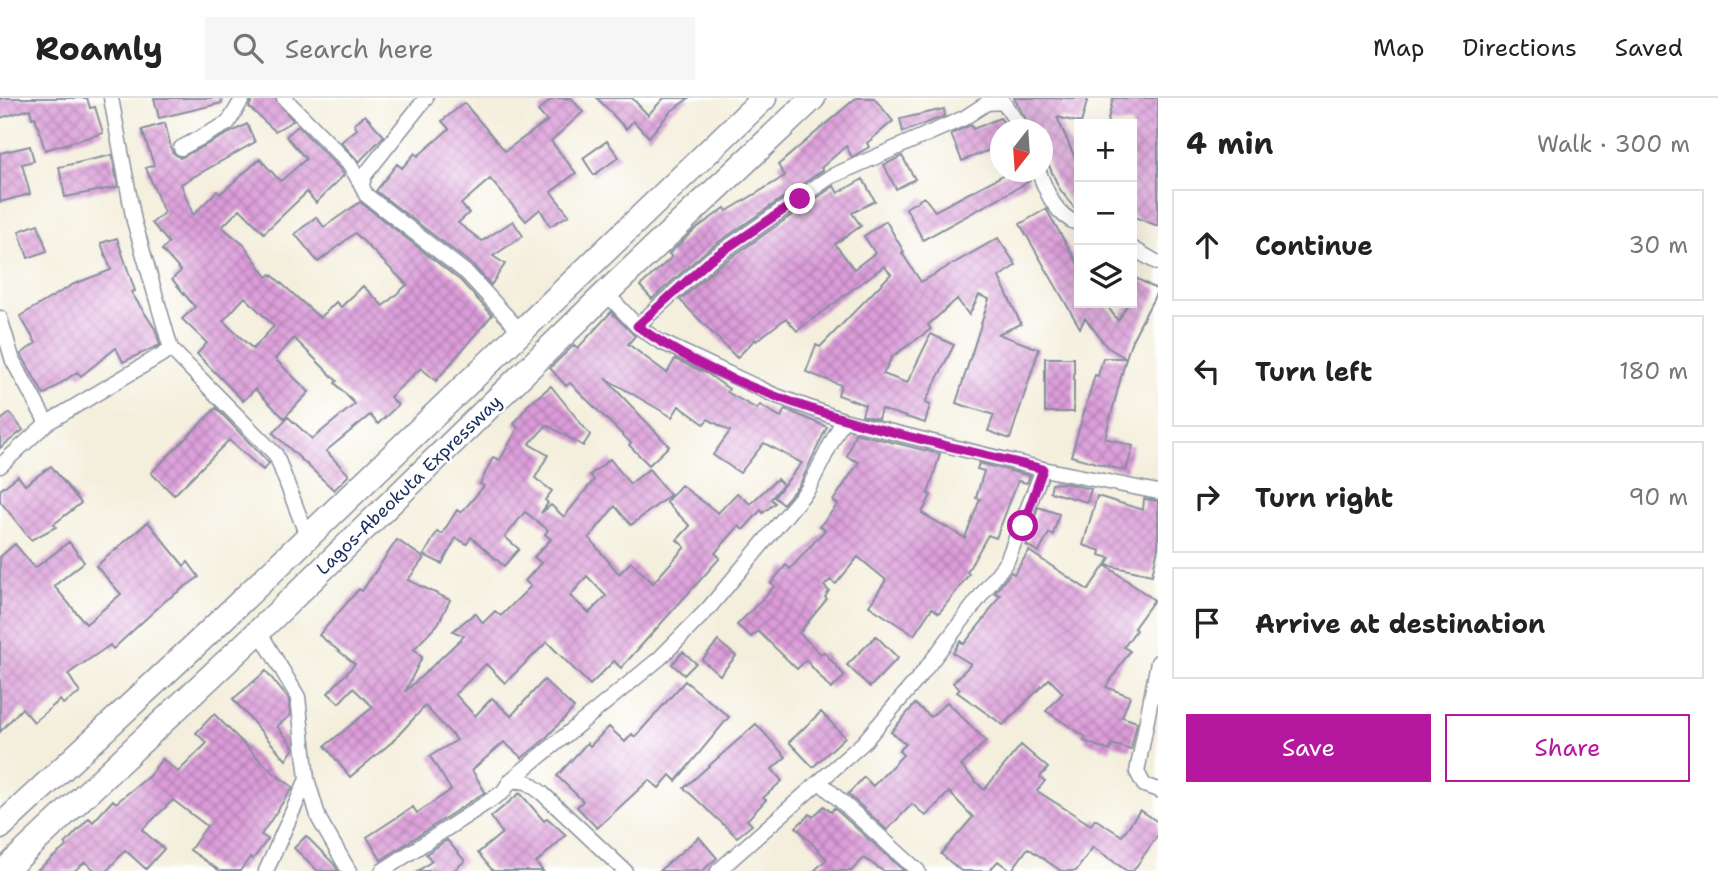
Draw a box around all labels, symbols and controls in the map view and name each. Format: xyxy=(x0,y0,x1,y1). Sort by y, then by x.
search box xyxy=(205,17,695,80)
text: Roamly xyxy=(35,26,163,71)
icon: search xyxy=(229,29,267,67)
text: Search here xyxy=(285,31,433,66)
text: Map xyxy=(1373,32,1424,64)
text: Directions xyxy=(1462,32,1577,64)
text: Saved xyxy=(1615,32,1683,64)
north arrow xyxy=(990,119,1053,182)
map controls xyxy=(1074,119,1137,308)
button: + xyxy=(1074,119,1137,182)
text: 4 min xyxy=(1186,123,1273,164)
text: Walk · 300 m xyxy=(1537,129,1690,159)
button: − xyxy=(1074,182,1137,245)
route end xyxy=(784,183,815,214)
icon: ahead xyxy=(1188,226,1226,264)
text: Continue xyxy=(1255,228,1373,263)
text: 30 m xyxy=(1629,230,1688,260)
button: layers xyxy=(1074,245,1137,308)
icon: left xyxy=(1188,352,1226,390)
text: Turn left xyxy=(1255,354,1372,389)
text: 180 m xyxy=(1619,356,1688,386)
street label: Lagos-Abeokuta Expressway xyxy=(311,390,507,580)
icon: right xyxy=(1188,478,1226,516)
text: Turn right xyxy=(1255,480,1393,515)
text: 90 m xyxy=(1628,482,1688,512)
route start xyxy=(1007,510,1038,541)
icon: arrive xyxy=(1188,604,1226,642)
text: Arrive at destination xyxy=(1255,606,1545,641)
button: Save xyxy=(1186,714,1431,782)
button: Share xyxy=(1445,714,1690,782)

